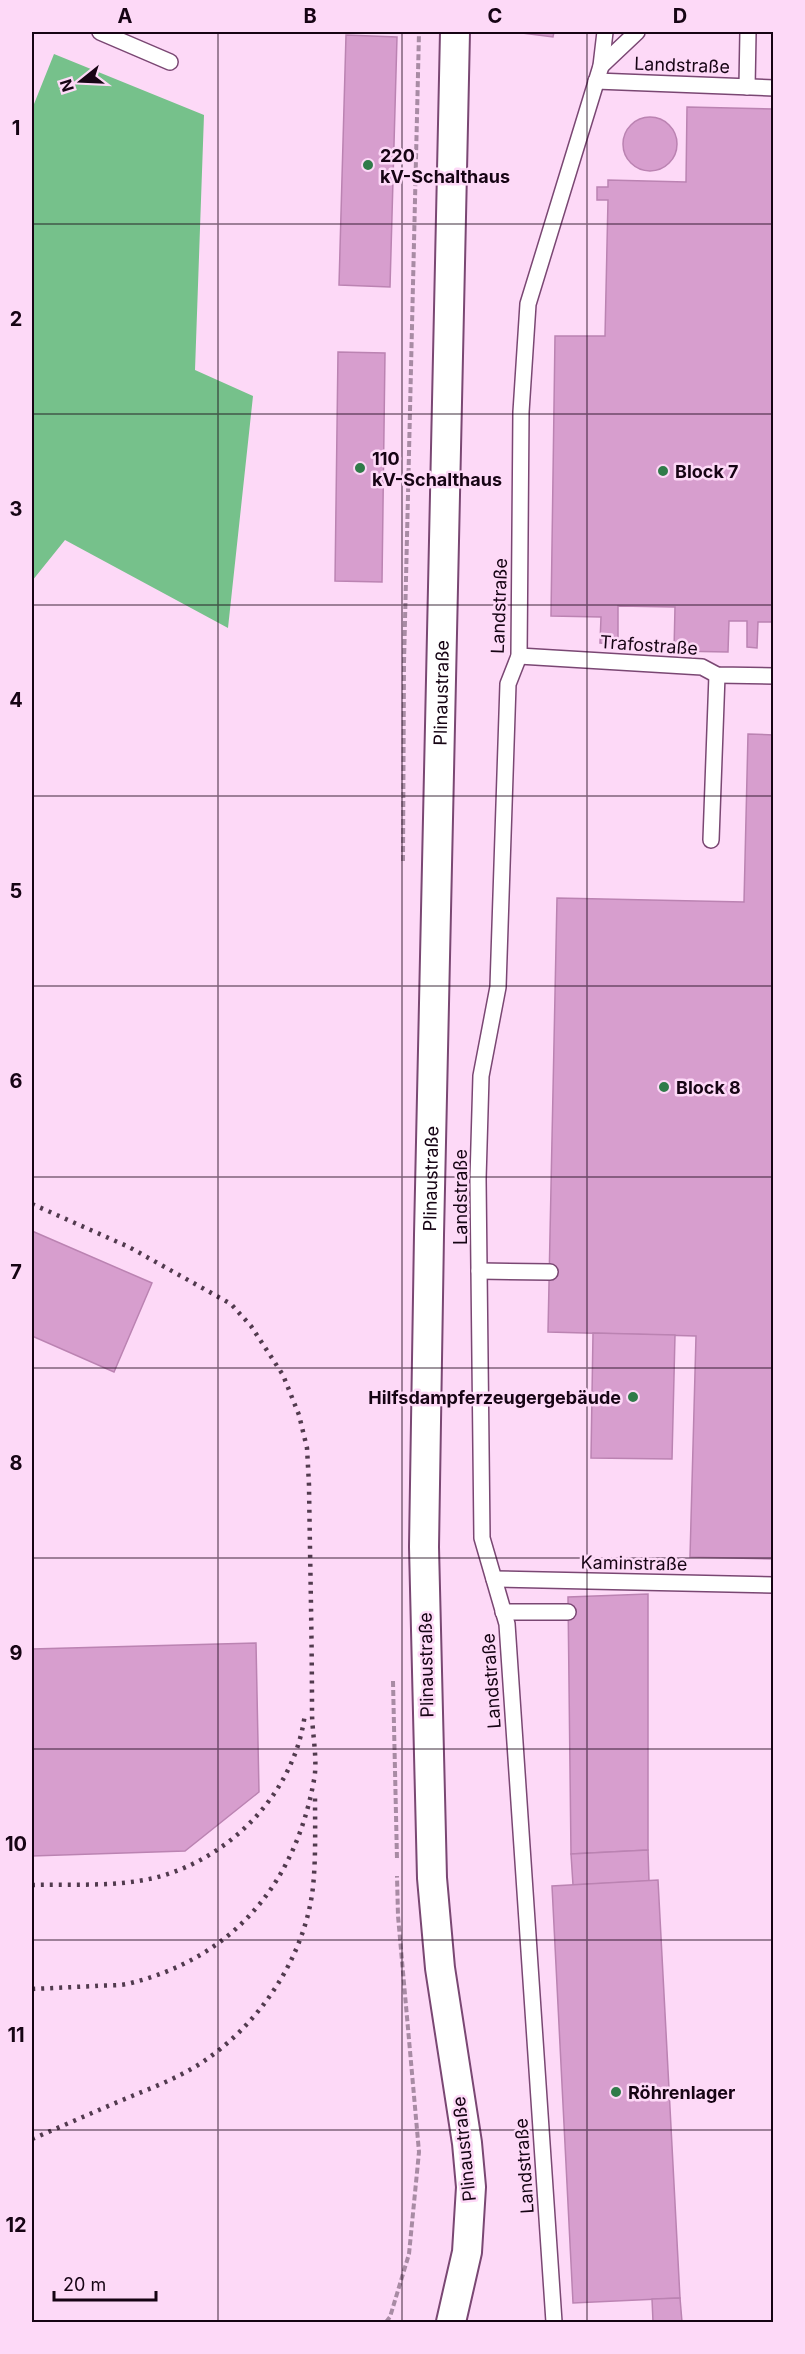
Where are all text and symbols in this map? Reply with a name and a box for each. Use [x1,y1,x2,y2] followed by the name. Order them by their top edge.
[118,4,133,28] text: A
[303,4,317,28] text: B
[488,4,502,28] text: C
[673,4,687,28] text: D
[51,51,111,111] north arrow
[634,53,730,77] street label: Landstraße
[55,77,78,95] text: N
[12,116,20,140] text: 1
[380,145,510,187] place label: 220 kV-Schalthaus
[361,158,375,172] marker: 220 kV-Schalthaus
[10,307,22,331] text: 2
[372,448,502,490] place label: 110 kV-Schalthaus
[353,461,367,475] marker: 110 kV-Schalthaus
[675,461,739,482] place label: Block 7
[656,464,670,478] marker: Block 7
[10,497,22,521] text: 3
[487,558,511,654] street label: Landstraße
[599,631,699,659] street label: Trafostraße
[429,640,452,746] street label: Plinaustraße
[9,688,23,712] text: 4
[10,879,22,903] text: 5
[10,1069,23,1093] text: 6
[676,1077,741,1098] place label: Block 8
[657,1080,671,1094] marker: Block 8
[419,1126,442,1232] street label: Plinaustraße
[450,1149,471,1245] street label: Landstraße
[10,1260,22,1284] text: 7
[368,1387,621,1408] place label: Hilfsdampferzeugergebäude
[626,1390,640,1404] marker: Hilfsdampferzeugergebäude
[9,1451,23,1475] text: 8
[580,1552,688,1574] street label: Kaminstraße
[415,1612,437,1718] street label: Plinaustraße
[477,1632,505,1730] street label: Landstraße
[10,1641,23,1665] text: 9
[5,1832,27,1856] text: 10
[7,2023,25,2047] text: 11
[628,2082,735,2103] place label: Röhrenlager
[609,2085,623,2099] marker: Röhrenlager
[448,2095,480,2203] street label: Plinaustraße
[510,2117,538,2215] street label: Landstraße
[5,2213,27,2237] text: 12
[54,2264,156,2302] scale bar
[63,2274,106,2295] text: 20 m

